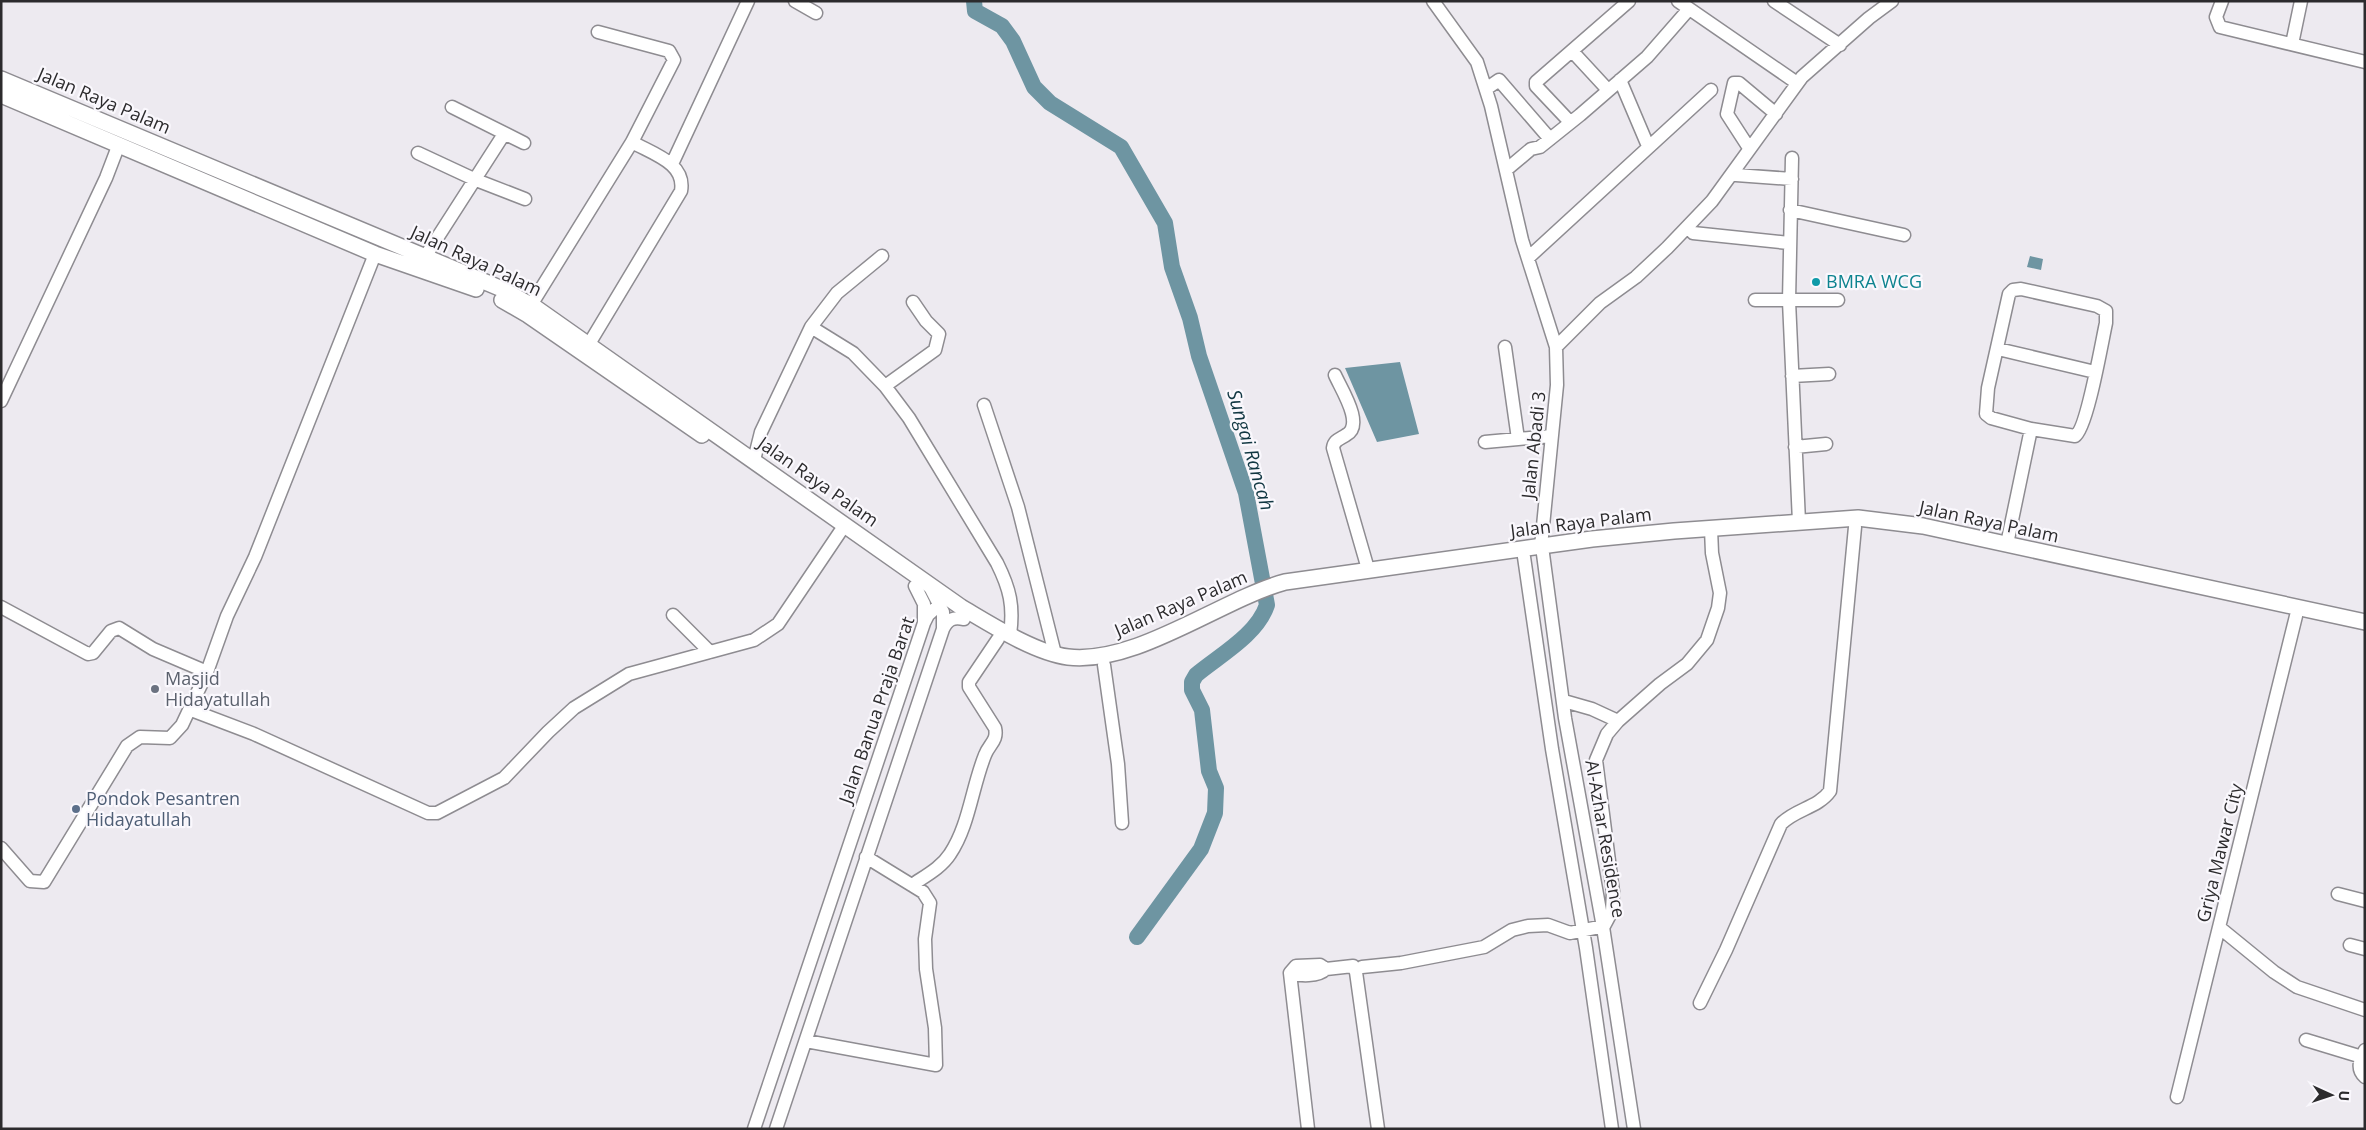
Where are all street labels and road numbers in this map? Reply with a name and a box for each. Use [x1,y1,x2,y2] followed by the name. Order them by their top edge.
[33,61,174,139] street label: Jalan Raya Palam
[405,218,546,301] street label: Jalan Raya Palam
[1515,390,1551,502] street label: Jalan Abadi 3
[752,429,884,532] street label: Jalan Raya Palam
[1915,494,2061,548] street label: Jalan Raya Palam
[1507,501,1653,543] street label: Jalan Raya Palam
[1109,564,1251,643] street label: Jalan Raya Palam
[832,613,919,808] street label: Jalan Banua Praja Barat
[1580,758,1632,920] street label: Al-Azhar Residence
[2190,780,2248,925] street label: Griya Mawar City

